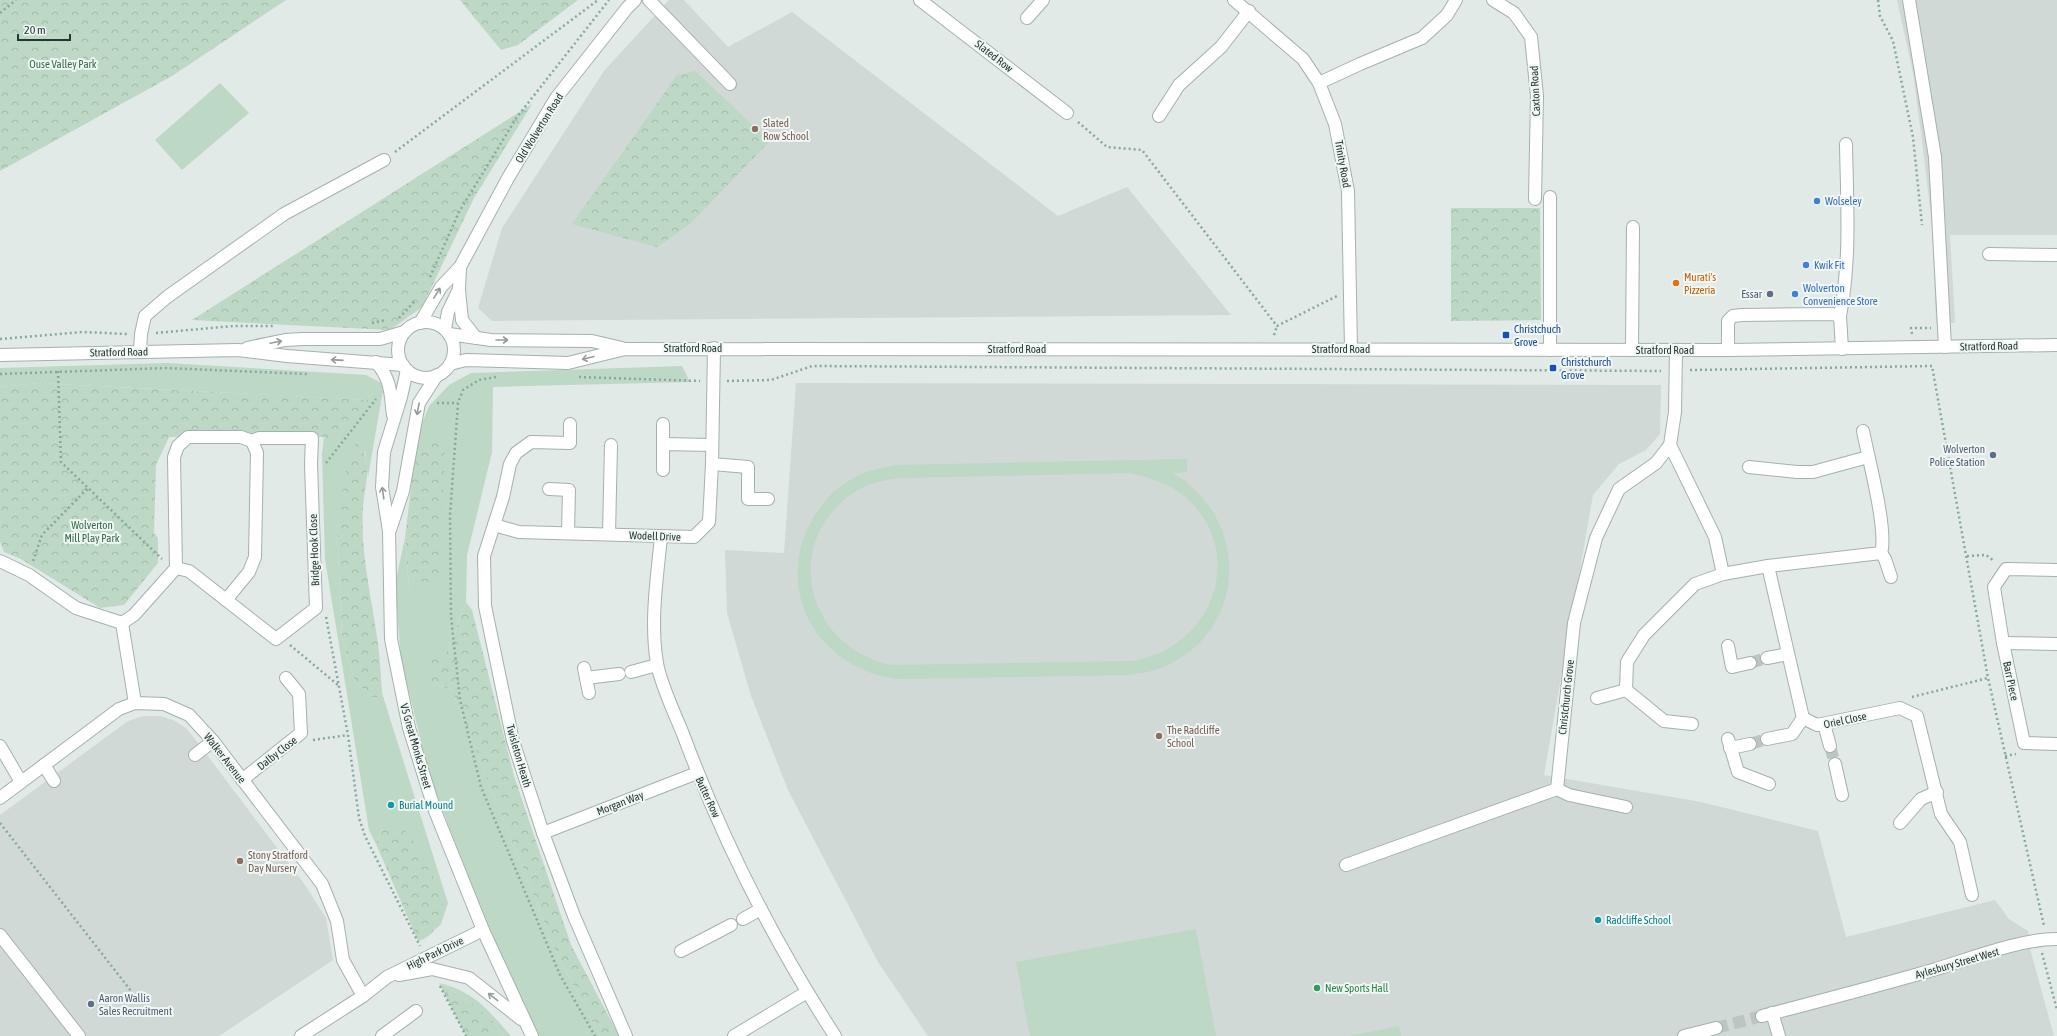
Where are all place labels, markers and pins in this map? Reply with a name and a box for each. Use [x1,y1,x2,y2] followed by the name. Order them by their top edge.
[763,117,809,142] place label: Slated Row School
[750,124,760,134] marker: Slated Row School
[1825,195,1862,207] place label: Wolseley
[1812,196,1822,206] marker: Wolseley
[1814,259,1845,271] place label: Kwik Fit
[1801,260,1811,270] marker: Kwik Fit
[1684,271,1716,296] place label: Murati's Pizzeria
[1671,278,1681,288] marker: Murati's Pizzeria
[1803,282,1878,307] place label: Wolverton Convenience Store
[1741,288,1763,300] place label: Essar
[1765,289,1775,299] marker: Essar
[1790,289,1800,299] marker: Wolverton Convenience Store
[1514,323,1561,348] place label: Christchuch Grove
[1501,330,1511,340] marker: Christchuch Grove
[1561,356,1611,381] place label: Christchurch Grove
[1548,363,1558,373] marker: Christchurch Grove
[1929,443,1985,468] place label: Wolverton Police Station
[1988,450,1998,460] marker: Wolverton Police Station
[1167,724,1220,749] place label: The Radcliffe School
[1154,731,1164,741] marker: The Radcliffe School
[399,799,453,811] place label: Burial Mound
[386,800,396,810] marker: Burial Mound
[248,849,308,874] place label: Stony Stratford Day Nursery
[235,856,245,866] marker: Stony Stratford Day Nursery
[1606,914,1671,926] place label: Radcliffe School
[1593,915,1603,925] marker: Radcliffe School
[1325,982,1389,994] place label: New Sports Hall
[1312,983,1322,993] marker: New Sports Hall
[99,992,172,1017] place label: Aaron Wallis Sales Recruitment
[86,999,96,1009] marker: Aaron Wallis Sales Recruitment

